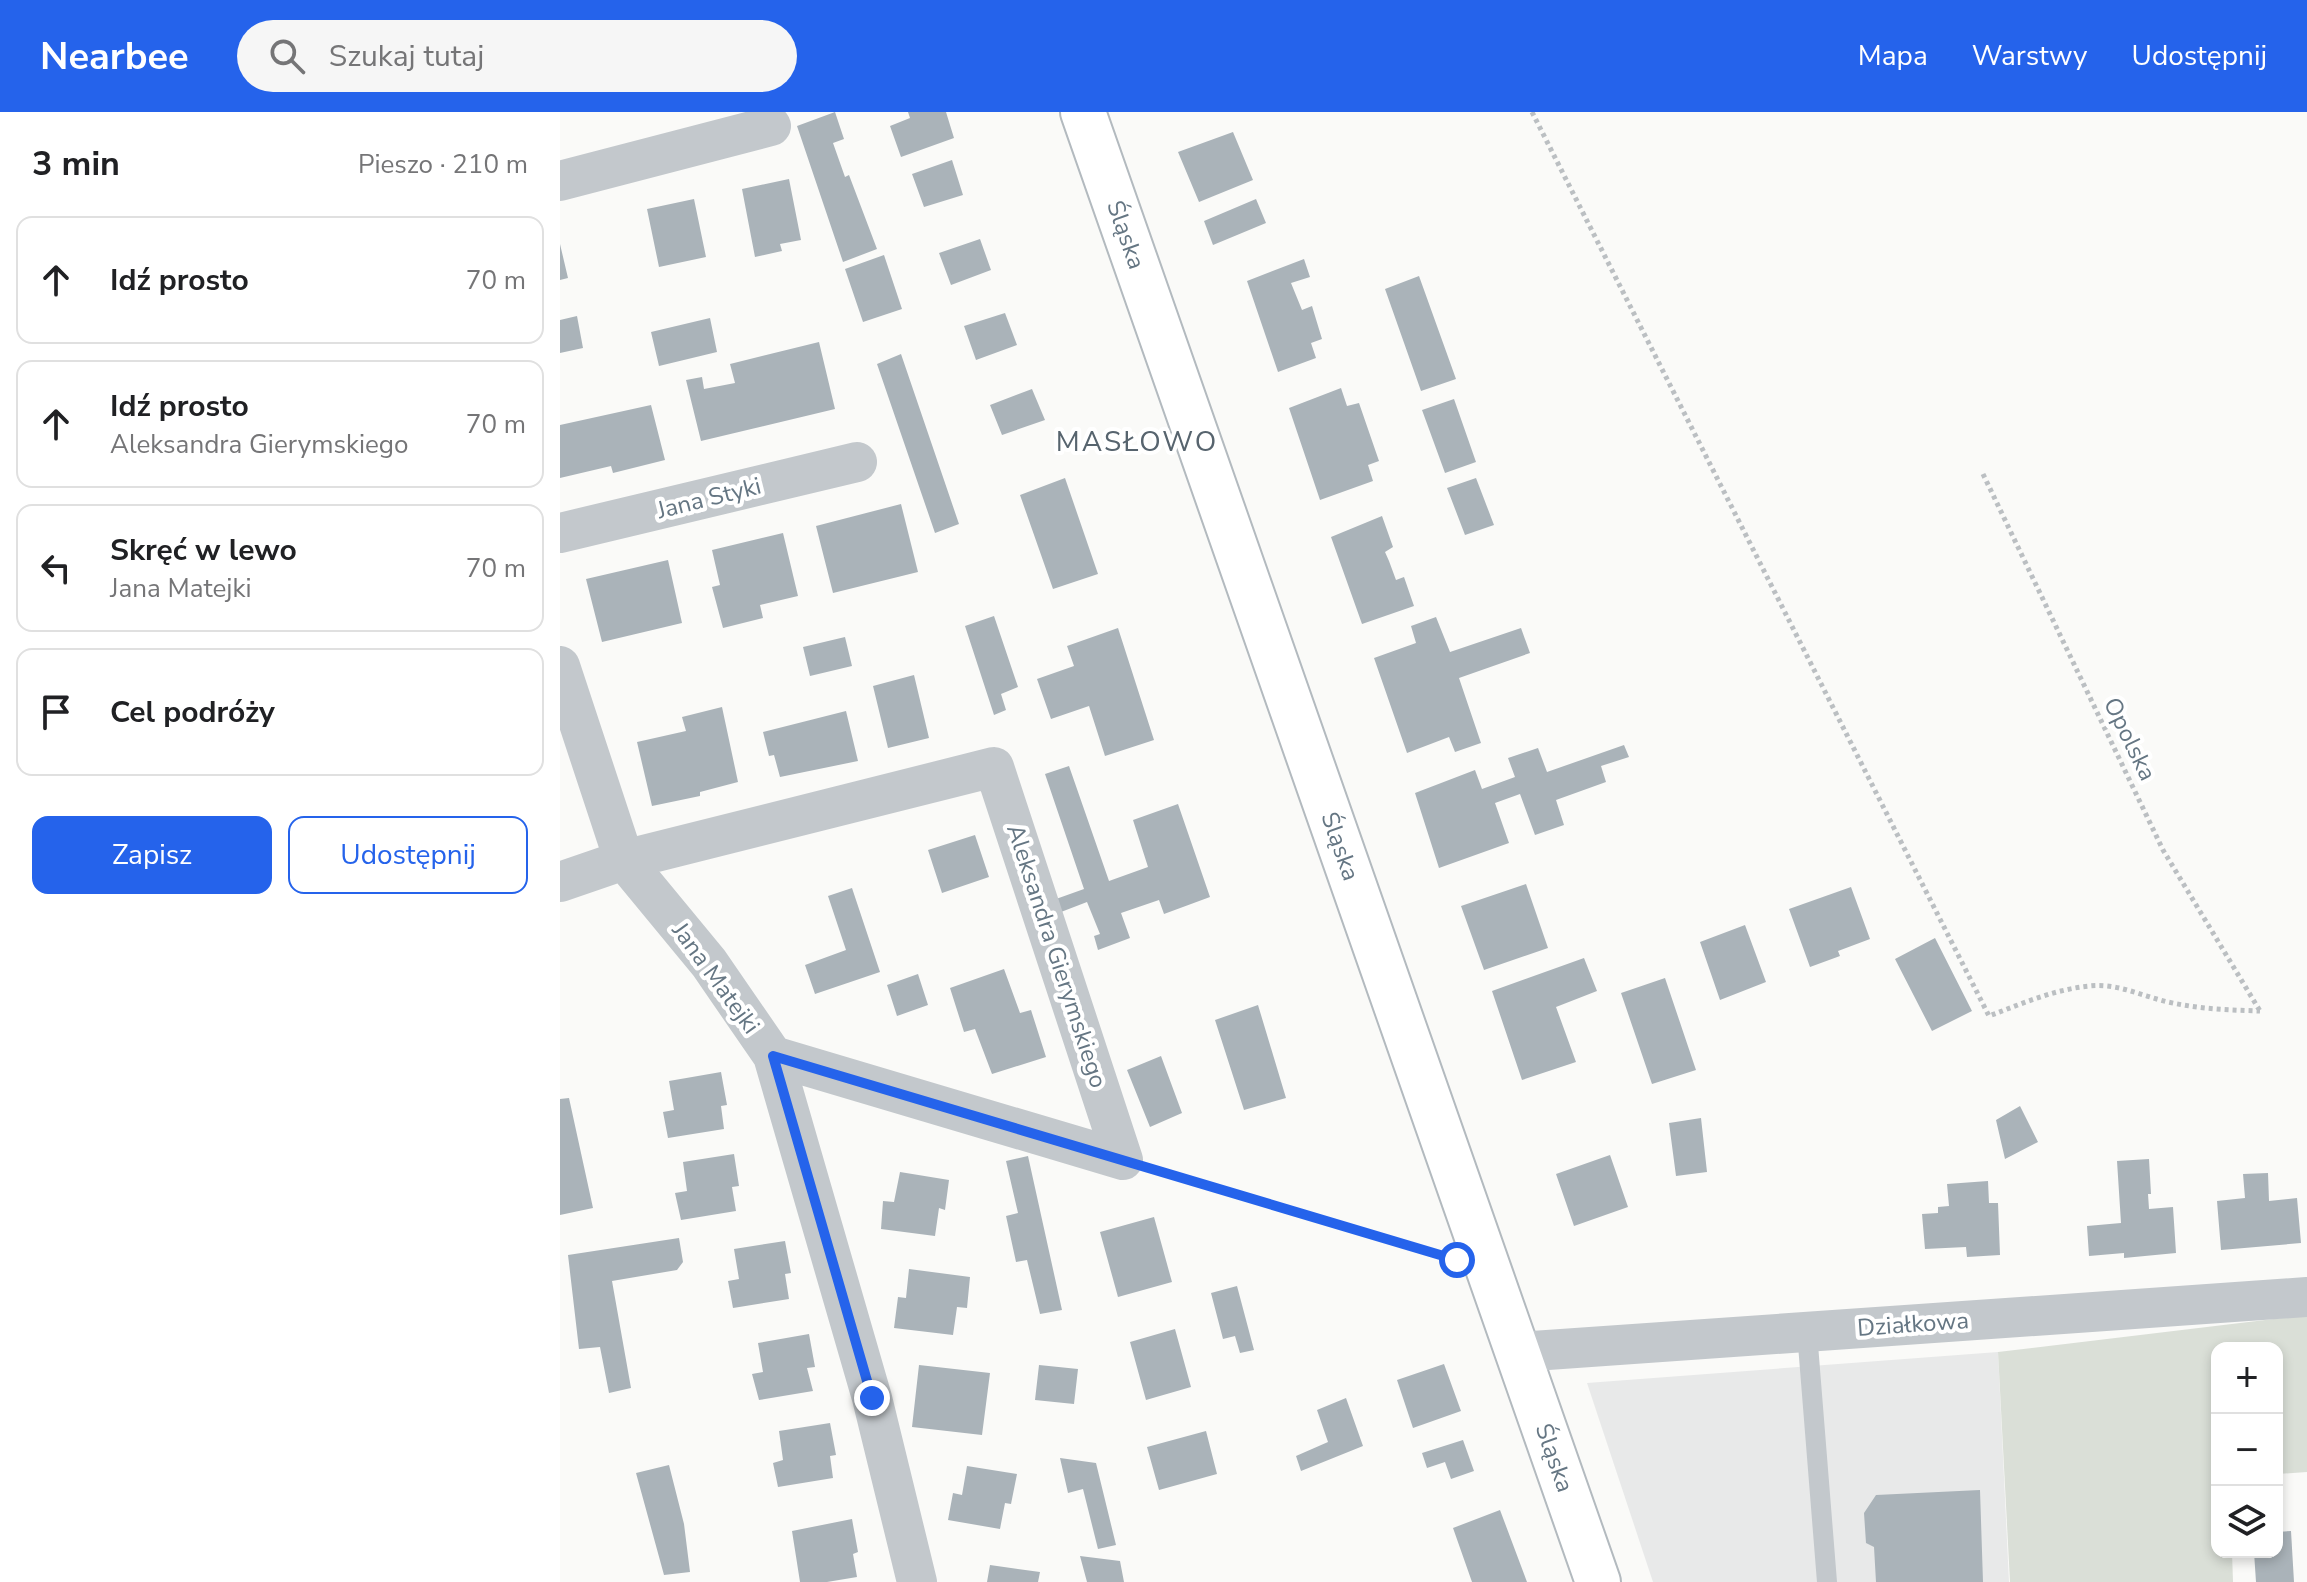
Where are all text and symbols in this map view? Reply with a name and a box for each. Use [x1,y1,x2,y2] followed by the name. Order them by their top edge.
[237,20,797,92] search box
[40,31,189,82] text: Nearbee
[265,34,309,78] icon: search
[329,36,484,77] text: Szukaj tutaj
[1858,37,1928,75] text: Mapa
[1972,37,2088,75] text: Warstwy
[2132,37,2267,75] text: Udostępnij
[32,141,120,187] text: 3 min
[358,147,528,182] text: Pieszo · 210 m
[1099,196,1153,273] street label: Śląska
[34,258,78,302] icon: ahead
[110,260,249,301] text: Idź prosto
[466,263,526,298] text: 70 m
[110,386,249,427] text: Idź prosto
[34,402,78,446] icon: ahead
[466,407,526,442] text: 70 m
[1056,423,1218,461] district label: MASŁOWO
[110,427,408,462] text: Aleksandra Gierymskiego
[653,470,764,527] street label: Jana Styki
[110,530,297,571] text: Skręć w lewo
[34,546,78,590] icon: left
[466,551,526,586] text: 70 m
[110,571,251,606] text: Jana Matejki
[34,690,78,734] icon: arrive
[110,692,275,733] text: Cel podróży
[2096,692,2164,786] street label: Opolska
[1313,808,1367,885] street label: Śląska
[32,816,272,894] button: Zapisz
[288,816,528,894] button: Udostępnij
[999,820,1115,1092] street label: Aleksandra Gierymskiego
[664,915,767,1040] street label: Jana Matejki
[1439,1242,1475,1278] route start
[1856,1304,1970,1344] street label: Działkowa
[2211,1342,2283,1558] map controls
[2211,1342,2283,1414] button: +
[854,1380,890,1416] route end
[2211,1414,2283,1486] button: −
[1528,1419,1581,1496] street label: Śląska
[2211,1486,2283,1558] button: layers

